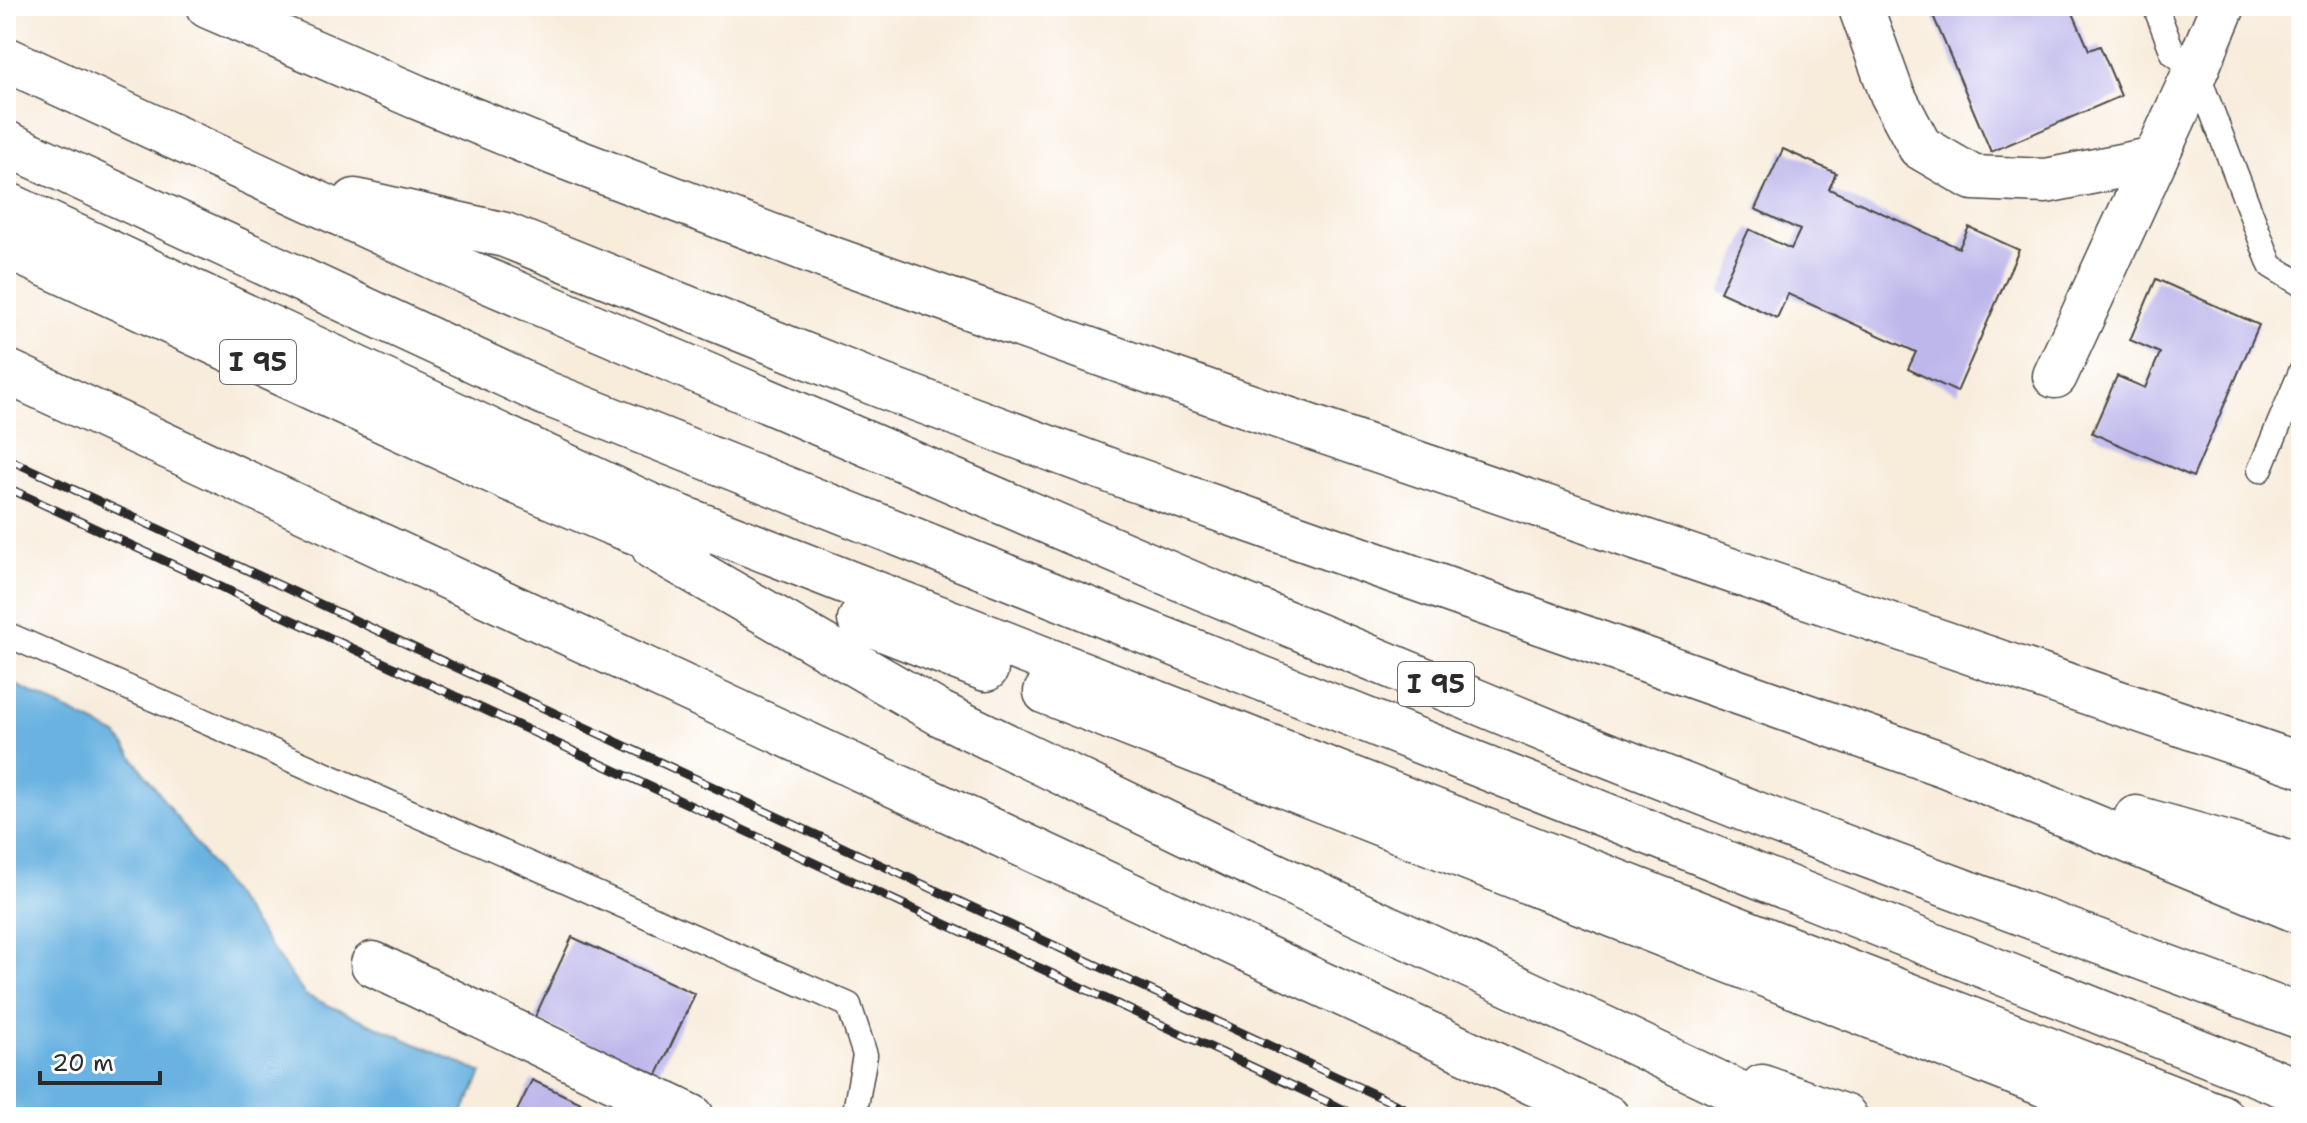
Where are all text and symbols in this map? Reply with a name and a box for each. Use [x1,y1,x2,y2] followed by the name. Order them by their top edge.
[220,340,296,384] road number: I 95
[1398,662,1474,706] road number: I 95
[40,1035,160,1085] scale bar
[52,1047,114,1079] text: 20 m

